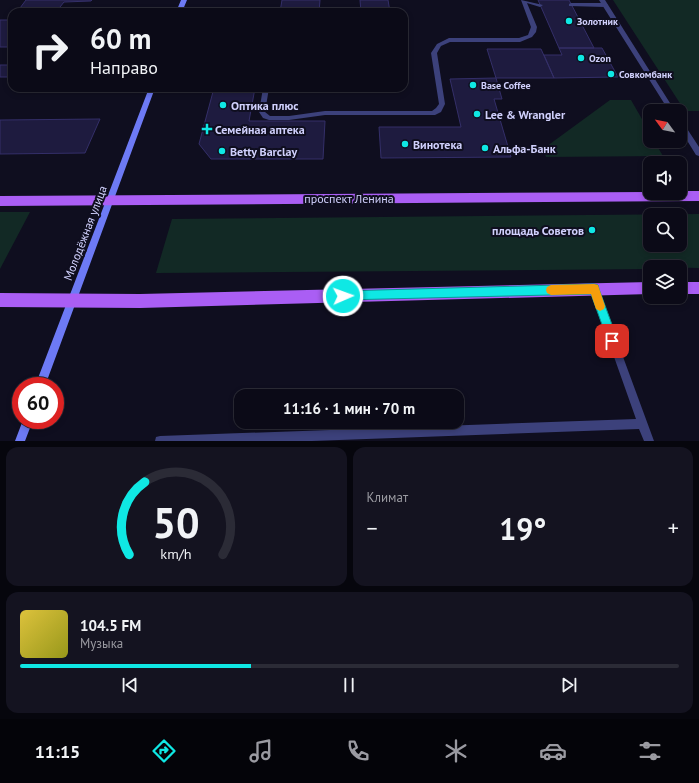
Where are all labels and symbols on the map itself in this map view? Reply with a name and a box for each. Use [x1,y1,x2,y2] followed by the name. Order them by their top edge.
[577,15,618,28] place label: Золотник
[564,16,574,26] marker: Золотник
[589,52,611,65] place label: Ozon
[576,53,586,63] marker: Ozon
[619,68,672,81] place label: Совкомбанк
[606,69,616,79] marker: Совкомбанк
[481,79,531,92] place label: Base Coffee
[468,80,478,90] marker: Base Coffee
[231,98,298,113] place label: Оптика плюс
[218,100,228,110] marker: Оптика плюс
[643,104,687,148] north arrow
[485,107,566,122] place label: Lee & Wrangler
[472,109,482,119] marker: Lee & Wrangler
[215,122,305,137] place label: Семейная аптека
[202,124,212,134] marker: Семейная аптека
[413,137,462,152] place label: Винотека
[400,139,410,149] marker: Винотека
[493,141,556,156] place label: Альфа-Банк
[480,143,490,153] marker: Альфа-Банк
[230,144,297,159] place label: Betty Barclay
[217,146,227,156] marker: Betty Barclay
[60,183,110,283] street label: Молодёжная улица
[304,191,394,206] street label: проспект Ленина
[492,223,584,238] place label: площадь Советов
[587,225,597,235] marker: площадь Советов
[322,275,364,317] position arrow
[595,324,629,358] pin
[12,377,64,429] speed limit sign: 60

